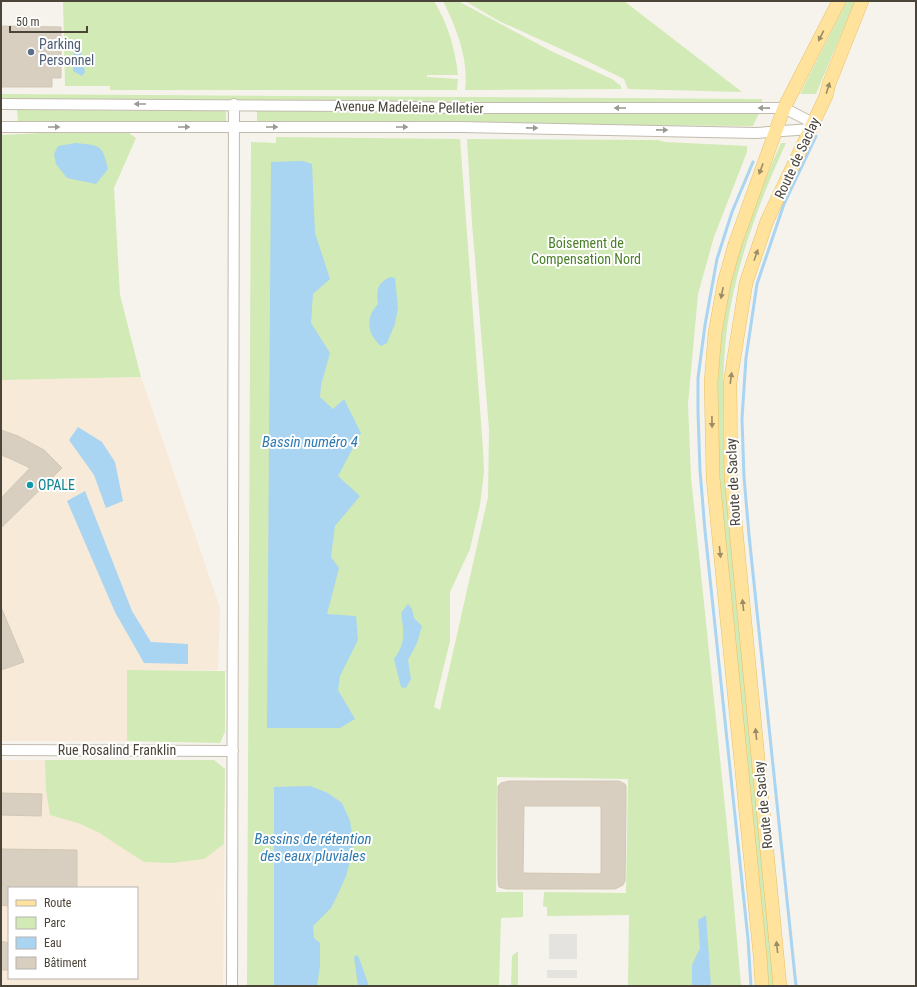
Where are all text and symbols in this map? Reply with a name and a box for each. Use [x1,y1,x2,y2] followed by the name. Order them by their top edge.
[10,8,87,34] scale bar
[16,15,40,29] text: 50 m
[818,30,824,42] one-way arrow
[39,36,94,68] place label: Parking Personnel
[26,47,36,57] marker: Parking Personnel
[825,81,831,93] one-way arrow
[334,98,484,116] street label: Avenue Madeleine Pelletier
[133,101,146,107] one-way arrow
[613,105,626,111] one-way arrow
[757,105,770,111] one-way arrow
[771,115,823,201] street label: Route de Saclay
[48,124,61,130] one-way arrow
[178,124,191,130] one-way arrow
[266,124,279,130] one-way arrow
[396,124,409,130] one-way arrow
[526,125,539,131] one-way arrow
[656,127,669,133] one-way arrow
[758,163,764,175] one-way arrow
[531,235,641,267] park label: Boisement de Compensation Nord
[753,248,759,260] one-way arrow
[719,287,725,299] one-way arrow
[728,371,734,384] one-way arrow
[709,416,715,429] one-way arrow
[262,433,358,451] water label: Bassin numéro 4
[723,438,743,526] street label: Route de Saclay
[38,477,75,493] place label: OPALE
[25,480,35,490] marker: OPALE
[717,545,723,558] one-way arrow
[740,599,747,611] one-way arrow
[753,728,759,740] one-way arrow
[58,742,176,758] street label: Rue Rosalind Franklin
[750,760,776,850] street label: Route de Saclay
[254,830,372,865] water label: Bassins de rétention des eaux pluviales
[8,887,138,979] legend
[44,896,72,910] text: Route
[44,916,66,930] text: Parc
[44,936,62,950] text: Eau
[774,941,781,953] one-way arrow
[44,956,87,970] text: Bâtiment

